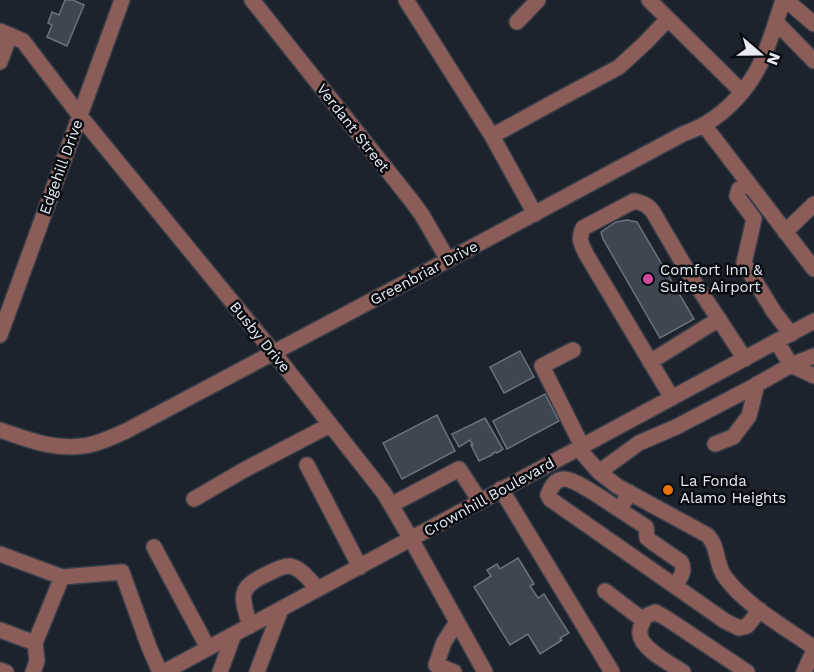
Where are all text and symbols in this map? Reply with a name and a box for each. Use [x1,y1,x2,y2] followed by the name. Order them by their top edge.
[730,24,790,84] north arrow
[763,50,785,68] text: N
[313,80,394,176] street label: Verdant Street
[35,117,87,217] street label: Edgehill Drive
[367,237,481,309] street label: Greenbriar Drive
[660,261,763,296] place label: Comfort Inn & Suites Airport
[641,272,655,286] marker: Comfort Inn & Suites Airport
[226,298,294,376] street label: Busby Drive
[421,454,557,540] street label: Crownhill Boulevard
[680,472,786,507] place label: La Fonda Alamo Heights
[661,483,675,497] marker: La Fonda Alamo Heights

